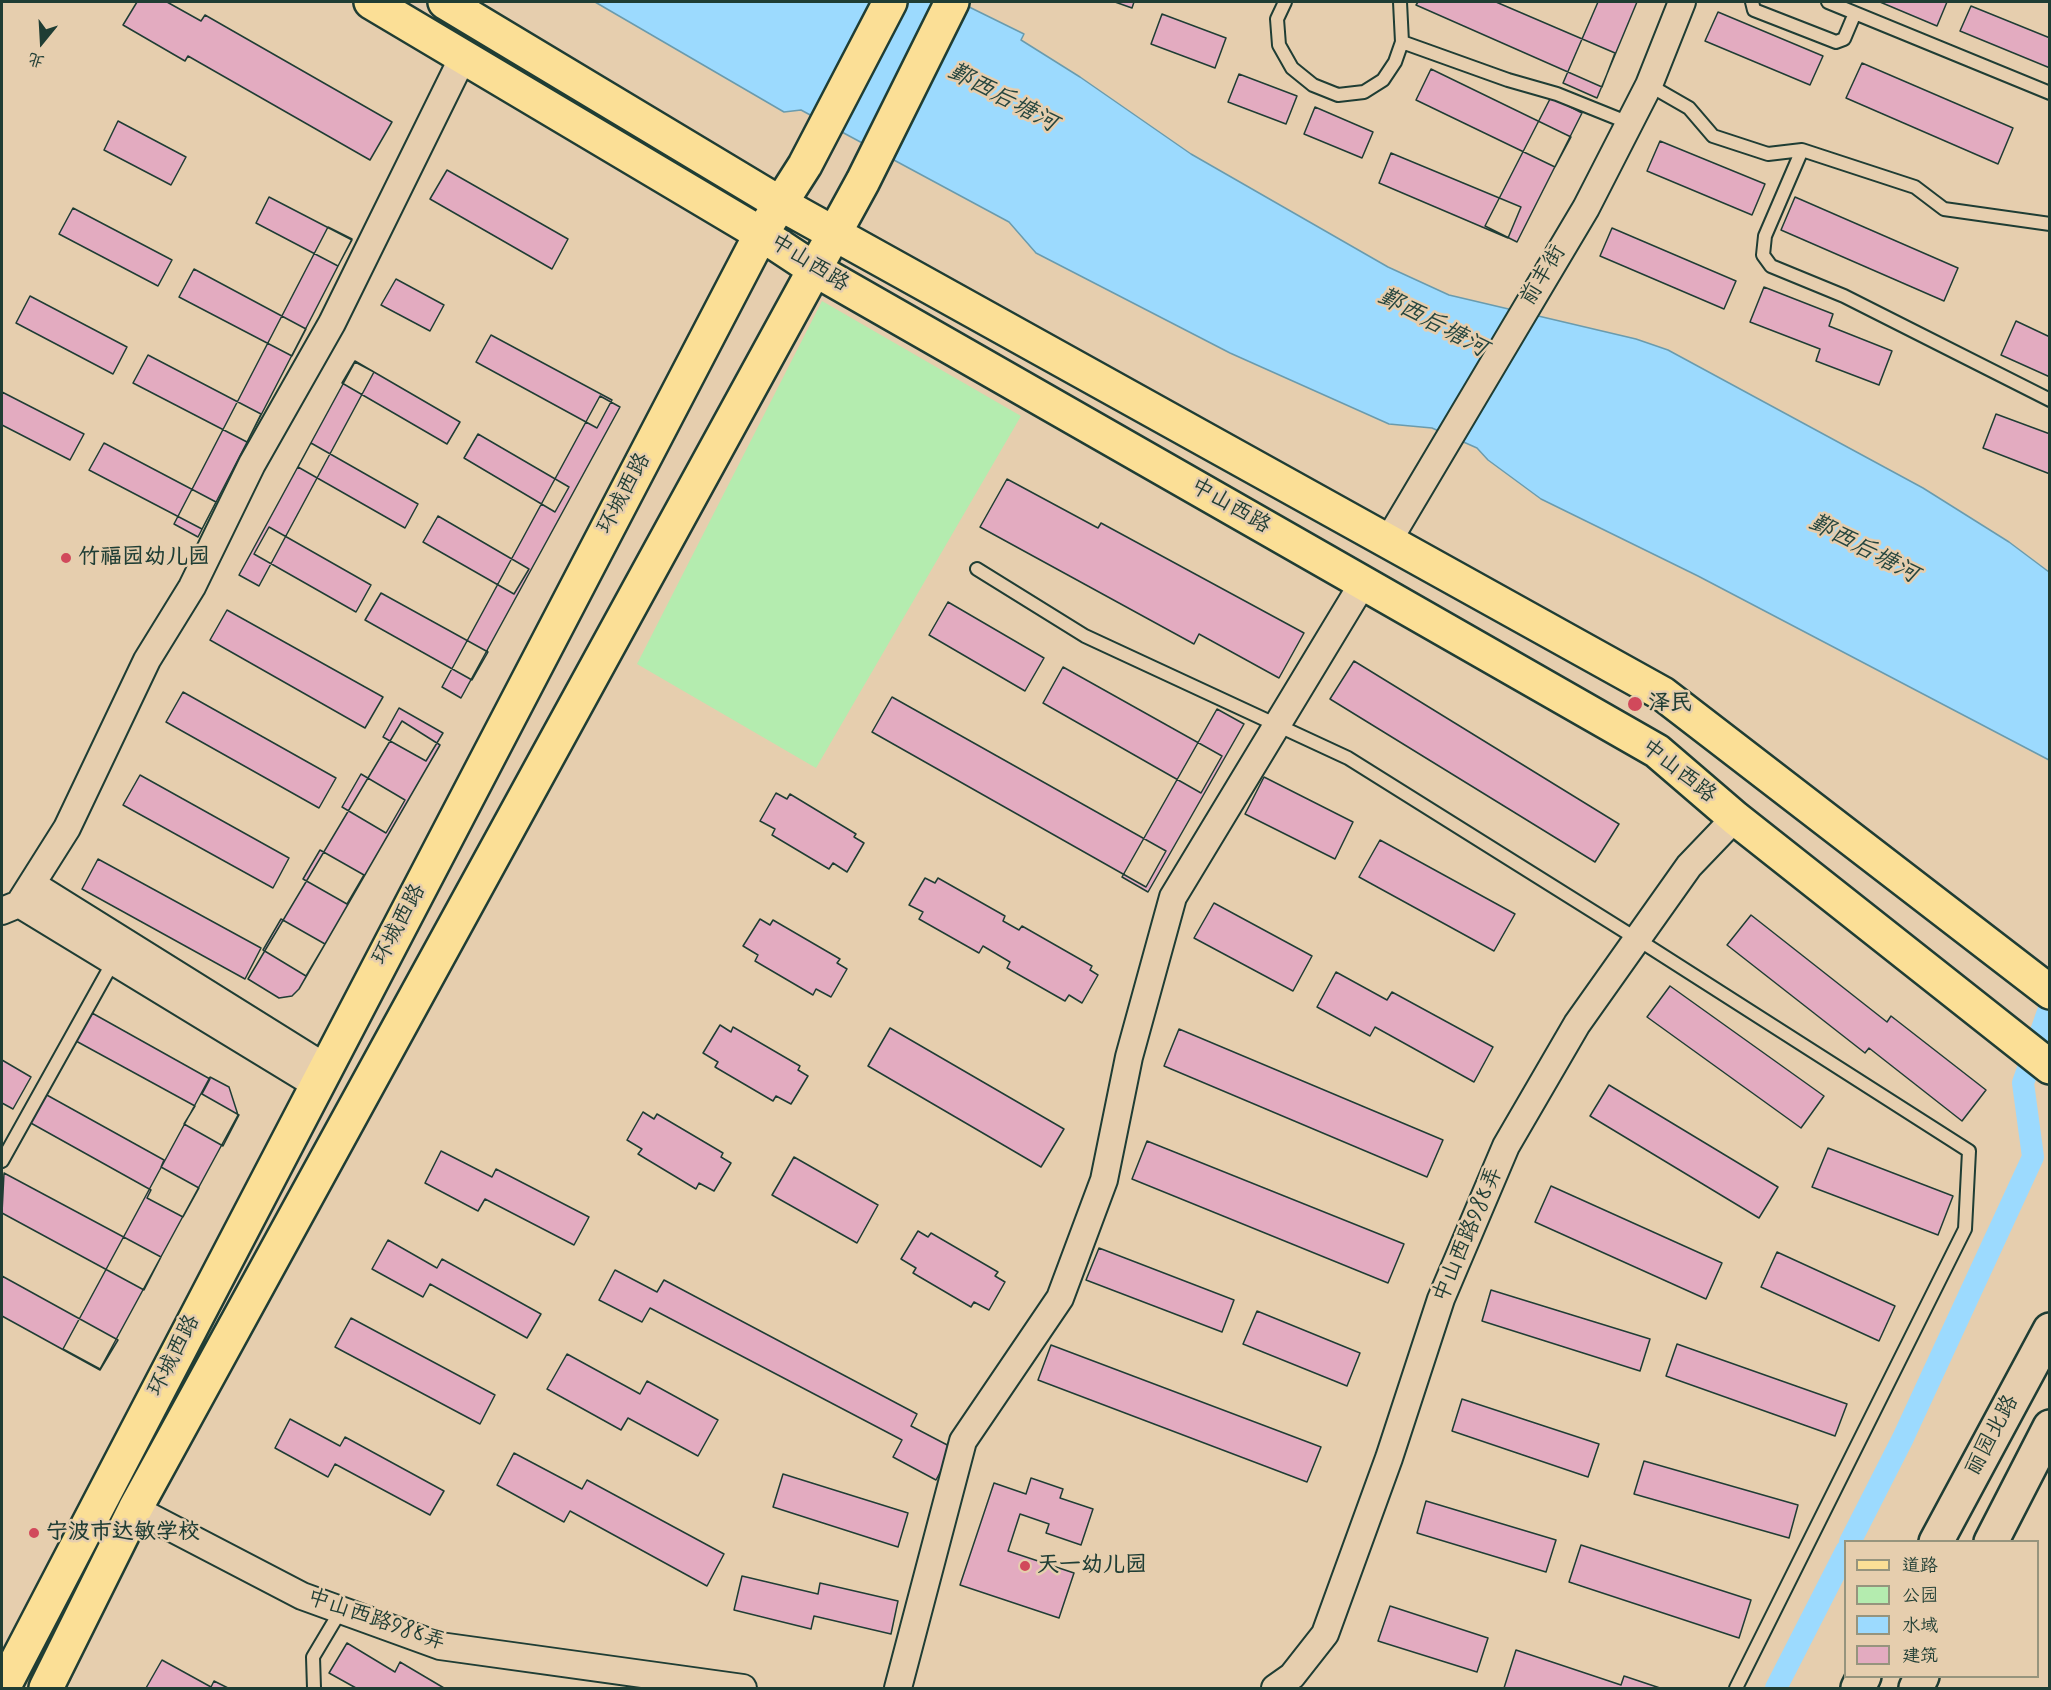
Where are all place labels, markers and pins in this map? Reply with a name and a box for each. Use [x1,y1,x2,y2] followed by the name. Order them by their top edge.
[78,545,210,571] place label: 竹福园幼儿园
[59,551,73,565] marker: 竹福园幼儿园
[1648,691,1692,717] place label: 泽民
[1626,695,1644,713] marker: 泽民
[46,1520,200,1546] place label: 宁波市达敏学校
[27,1526,41,1540] marker: 宁波市达敏学校
[1037,1553,1147,1579] place label: 天一幼儿园
[1018,1559,1032,1573] marker: 天一幼儿园

